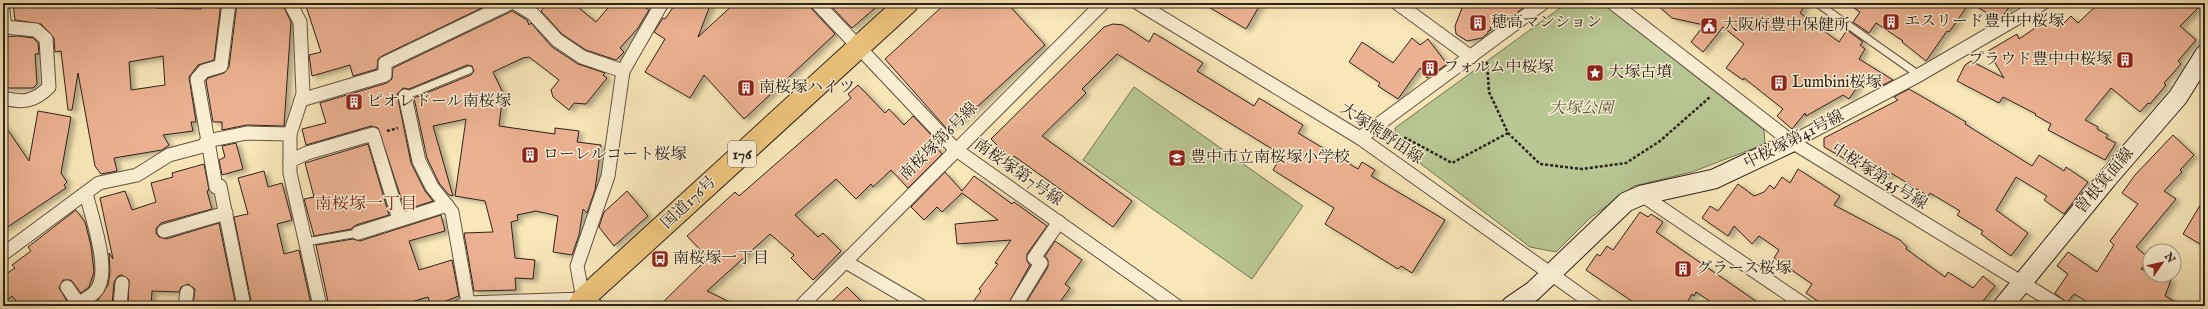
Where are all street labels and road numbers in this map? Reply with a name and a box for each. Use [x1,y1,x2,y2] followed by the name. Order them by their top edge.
[896,99,982,185] street label: 南桜塚第6号線
[1336,99,1426,169] street label: 大塚熊野田線
[1741,106,1847,174] street label: 中桜塚第41号線
[970,135,1066,211] street label: 南桜塚第7号線
[1827,139,1931,215] street label: 中桜塚第45号線
[728,141,756,167] road number: 176
[2072,144,2138,218] street label: 曽根箕面線
[657,172,721,234] street label: 国道176号

